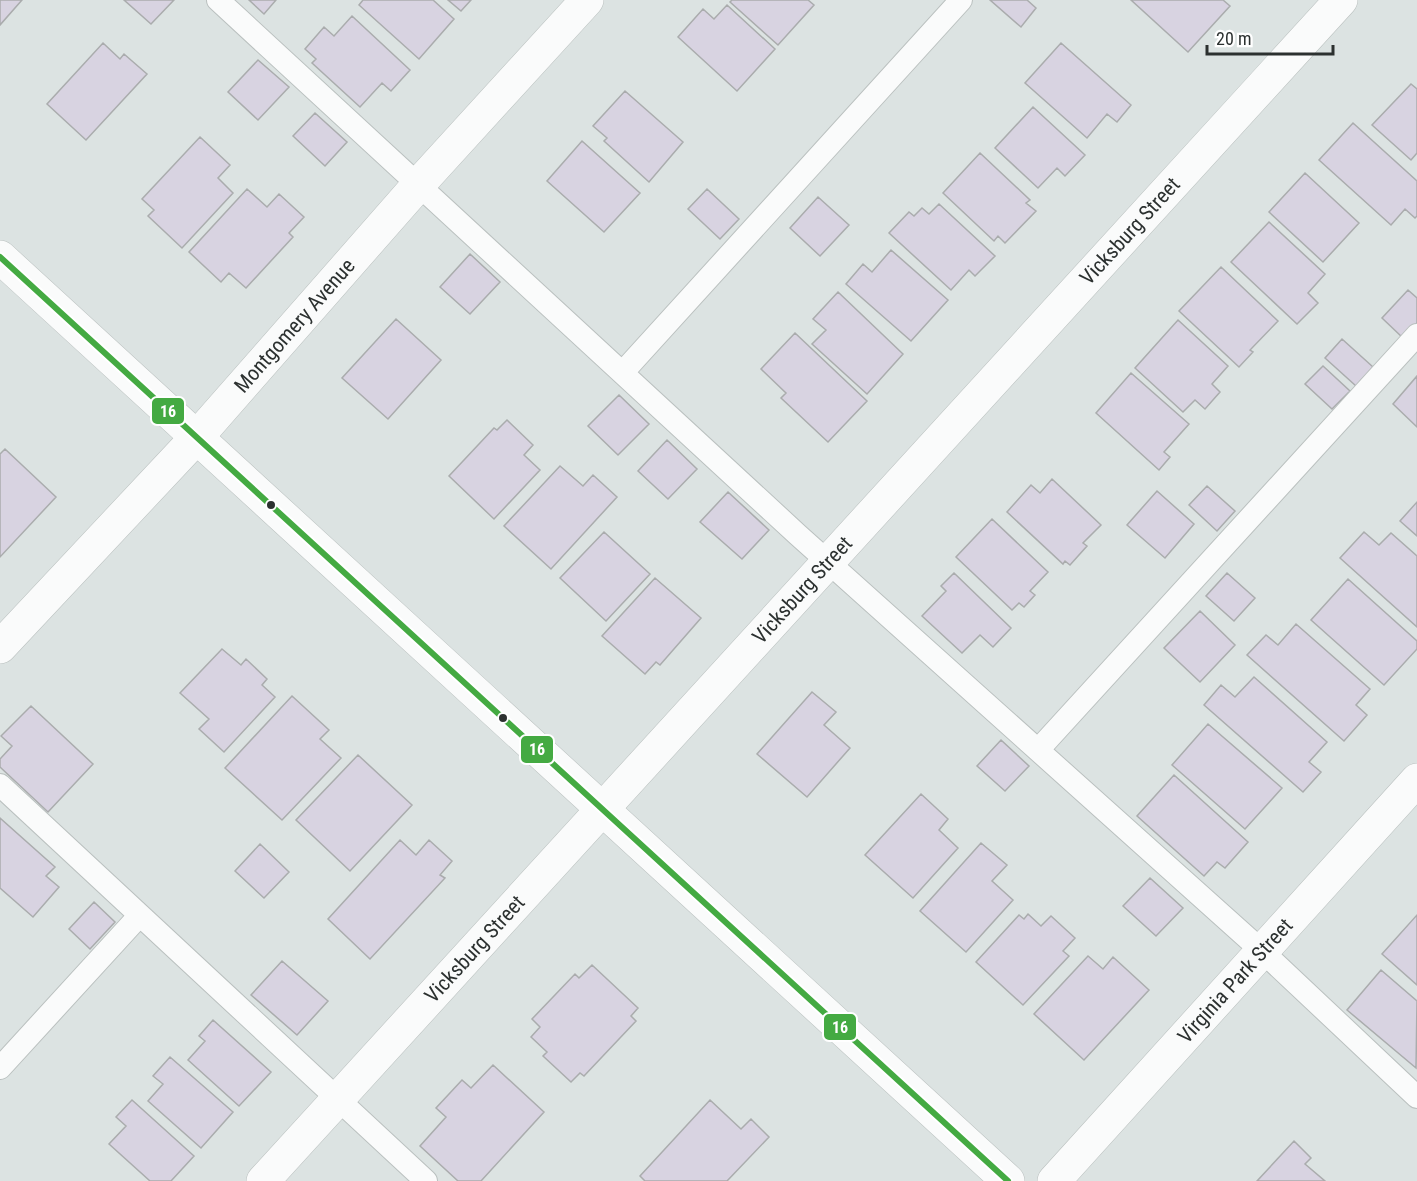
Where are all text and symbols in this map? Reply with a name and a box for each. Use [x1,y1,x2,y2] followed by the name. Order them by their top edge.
[1207,18,1333,56] scale bar
[1216,28,1251,49] text: 20 m
[1075,173,1185,290] street label: Vicksburg Street
[230,254,360,398] street label: Montgomery Avenue
[151,397,185,425] line badge: 16
[160,402,176,421] text: 16
[265,499,277,511] unlabelled marker
[747,532,857,649] street label: Vicksburg Street
[497,712,509,724] unlabelled marker
[520,735,554,764] line badge: 16
[529,740,545,759] text: 16
[420,891,530,1008] street label: Vicksburg Street
[1173,914,1298,1048] street label: Virginia Park Street
[823,1013,857,1041] line badge: 16
[832,1018,848,1037] text: 16

